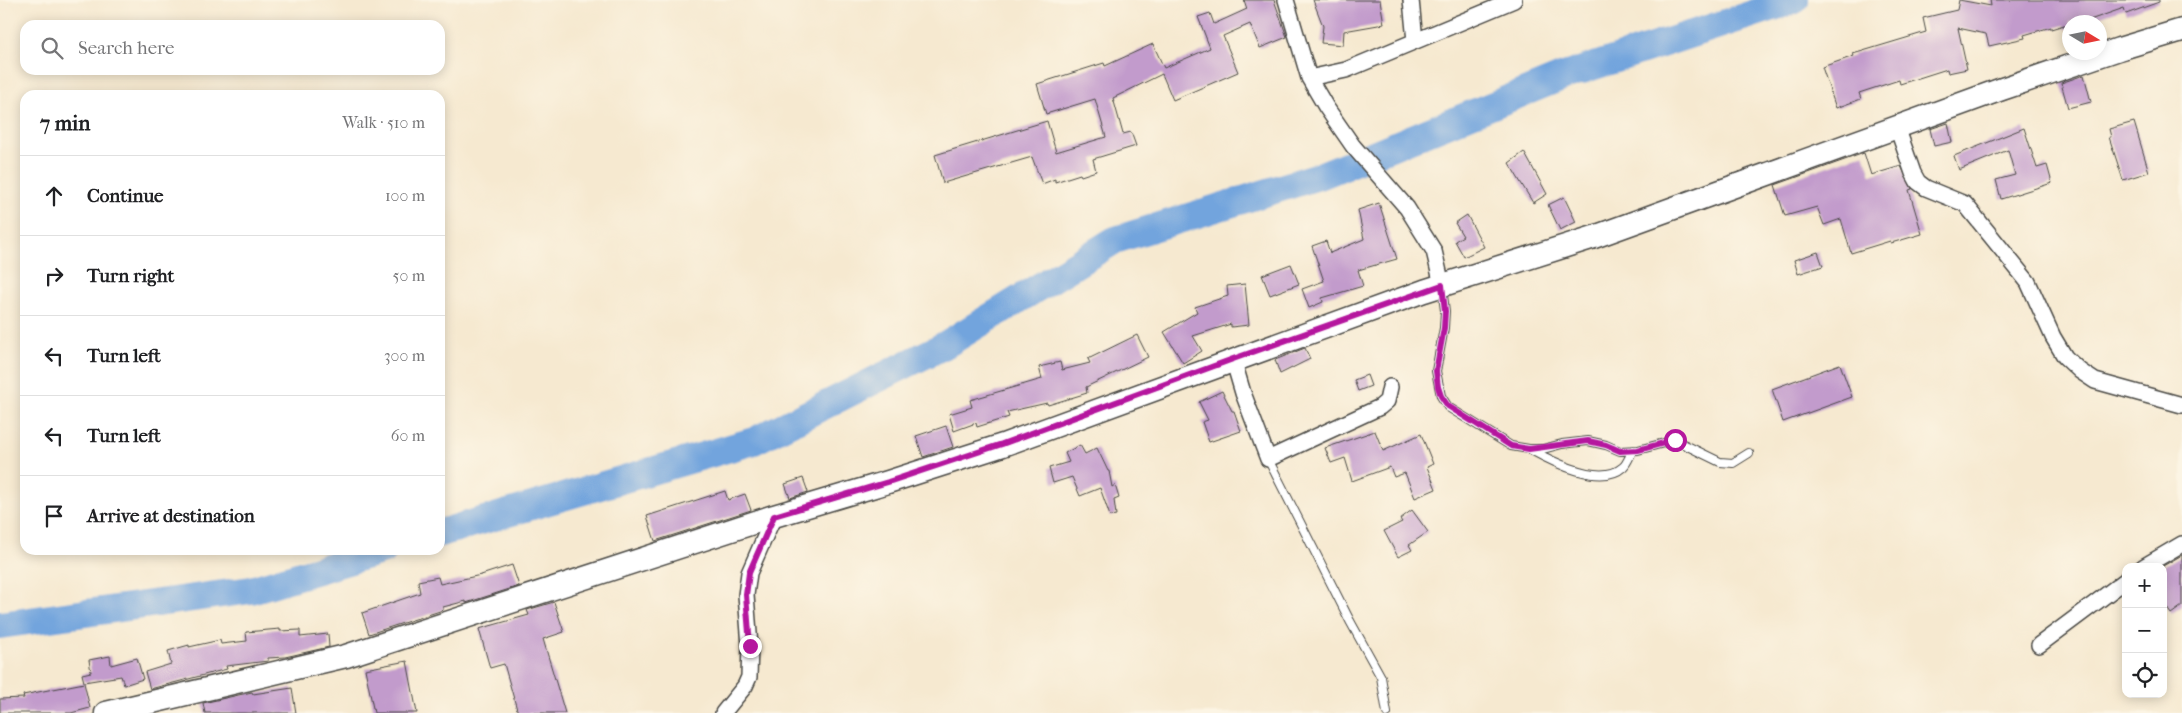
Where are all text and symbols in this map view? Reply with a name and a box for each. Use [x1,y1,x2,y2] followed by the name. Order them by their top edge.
[2062,15,2107,60] north arrow
[20,20,445,75] search box
[38,34,66,62] icon: search
[78,37,174,59] text: Search here
[40,111,91,135] text: 7 min
[342,113,425,132] text: Walk · 510 m
[40,182,68,210] icon: ahead
[87,185,163,207] text: Continue
[385,186,425,205] text: 100 m
[40,262,68,290] icon: right
[87,265,174,287] text: Turn right
[393,266,425,285] text: 50 m
[40,342,68,370] icon: left
[87,345,161,367] text: Turn left
[384,346,425,365] text: 300 m
[40,422,68,450] icon: left
[87,425,161,447] text: Turn left
[391,426,425,445] text: 60 m
[1664,429,1687,452] route start
[40,502,68,530] icon: arrive
[87,505,255,527] text: Arrive at destination
[2122,563,2167,698] map controls
[2122,563,2167,608] button: +
[2122,608,2167,653] button: −
[739,635,762,658] route end
[2122,653,2167,698] button: locate

